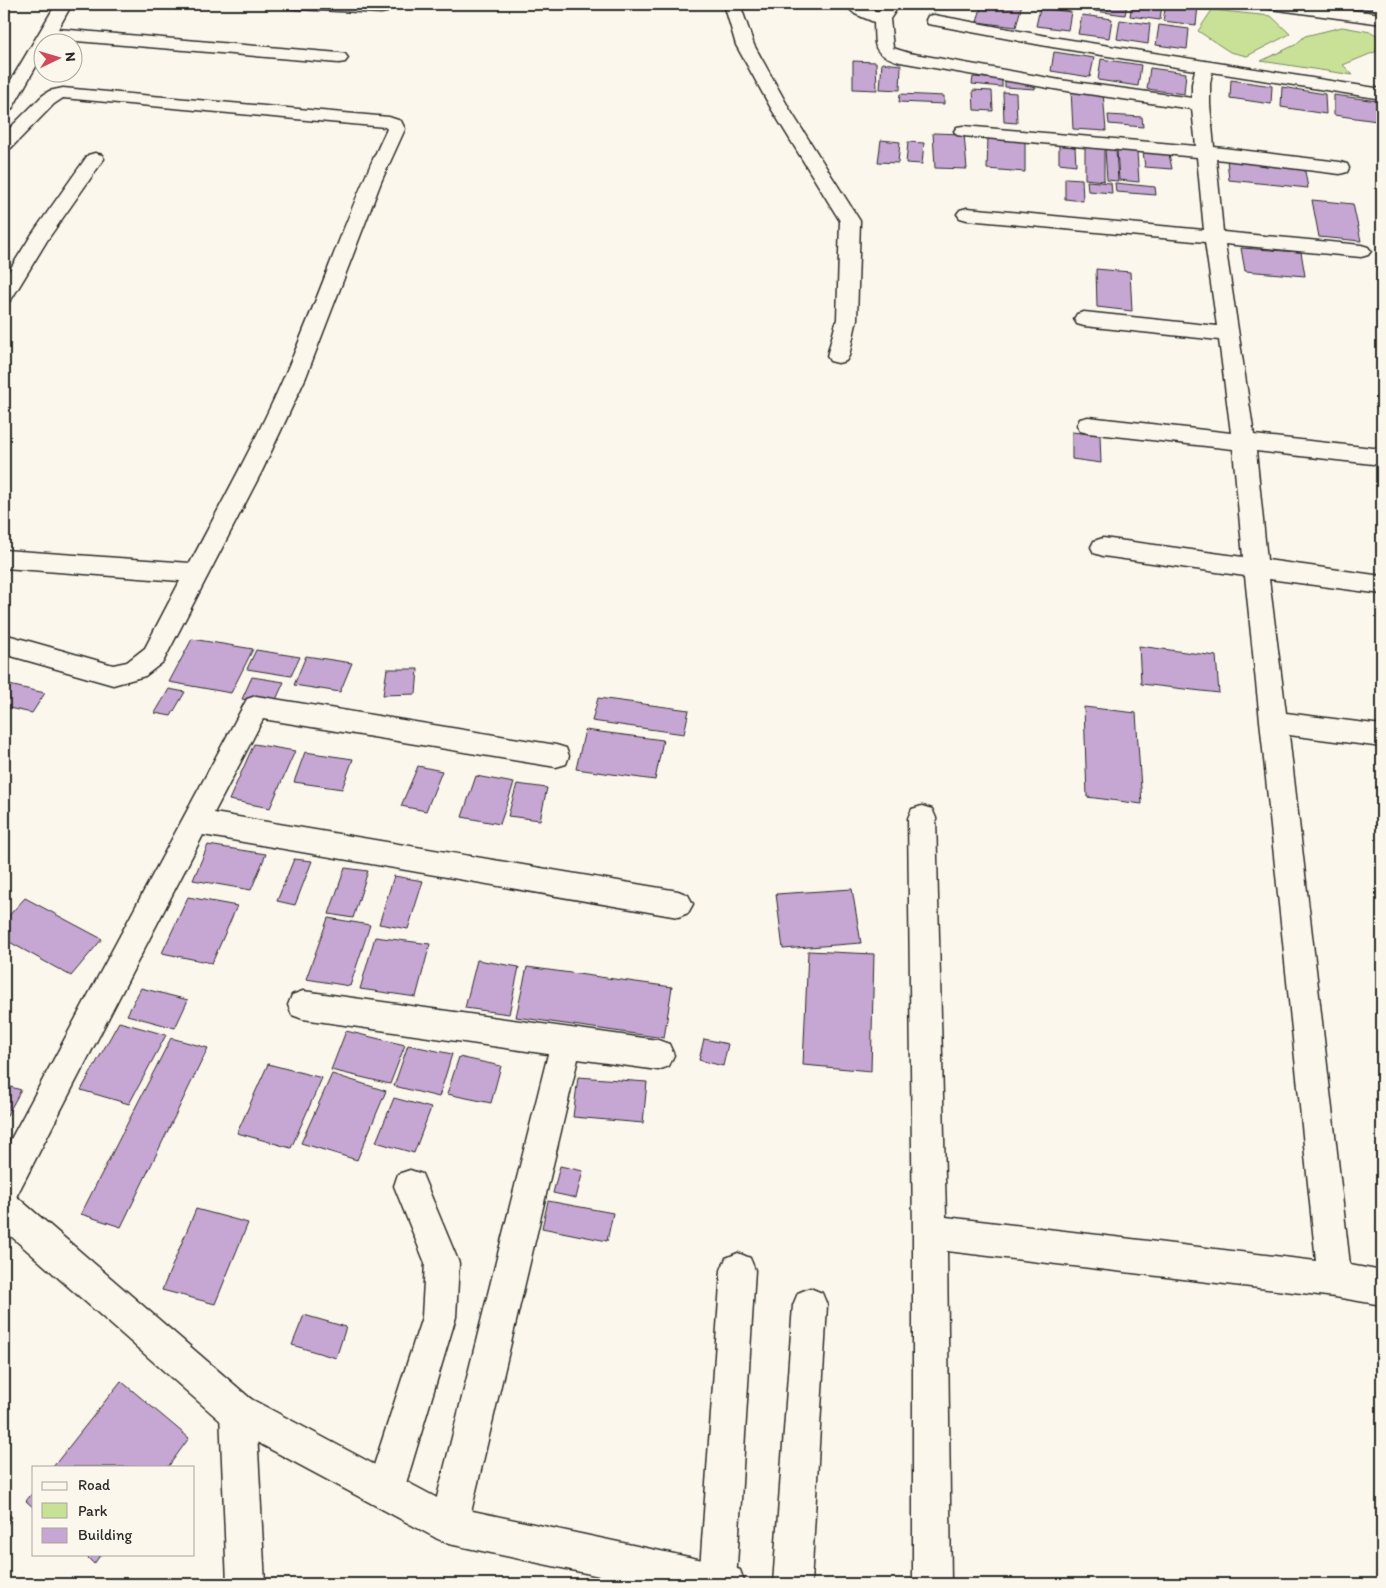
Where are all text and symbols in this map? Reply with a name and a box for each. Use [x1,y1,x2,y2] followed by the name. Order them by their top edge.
[32,32,82,82] north arrow
[62,51,79,62] text: N
[32,1466,195,1556] legend
[78,1476,111,1494] text: Road
[78,1502,108,1520] text: Park
[78,1526,132,1544] text: Building

